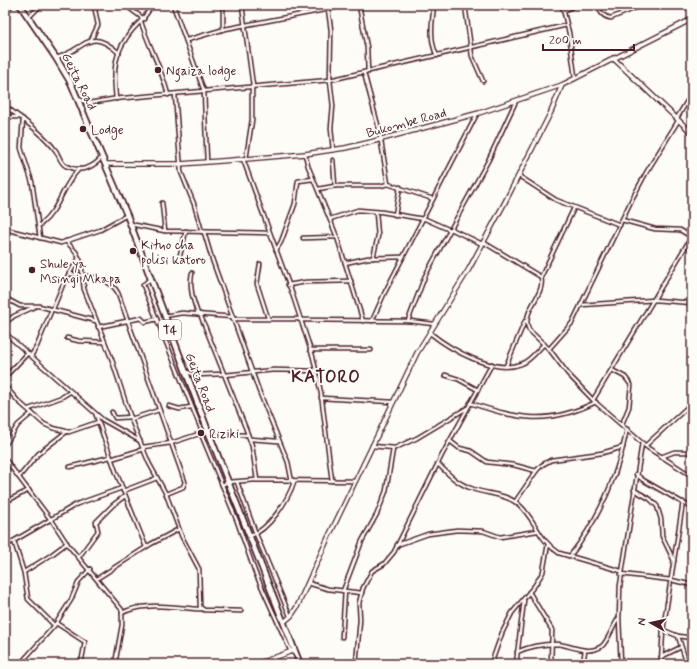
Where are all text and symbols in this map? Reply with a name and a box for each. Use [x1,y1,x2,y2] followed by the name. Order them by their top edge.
[543,26,634,52] scale bar
[549,33,582,49] text: 200 m
[57,50,100,113] street label: Geita Road
[166,63,236,82] place label: Ngaiza lodge
[153,65,163,75] marker: Ngaiza lodge
[364,105,448,142] street label: Bukombe Road
[91,122,124,140] place label: Lodge
[78,124,88,134] marker: Lodge
[141,237,206,269] place label: Kituo cha polisi katoro
[128,246,138,256] marker: Kituo cha polisi katoro
[40,256,121,288] place label: Shule ya Msingi Mkapa
[27,265,37,275] marker: Shule ya Msingi Mkapa
[159,320,181,340] road number: T4
[180,350,219,415] street label: Geita Road
[291,366,361,388] district label: KATORO
[209,426,239,443] place label: Riziki
[196,428,206,438] marker: Riziki
[631,603,671,643] north arrow
[635,617,650,626] text: N

